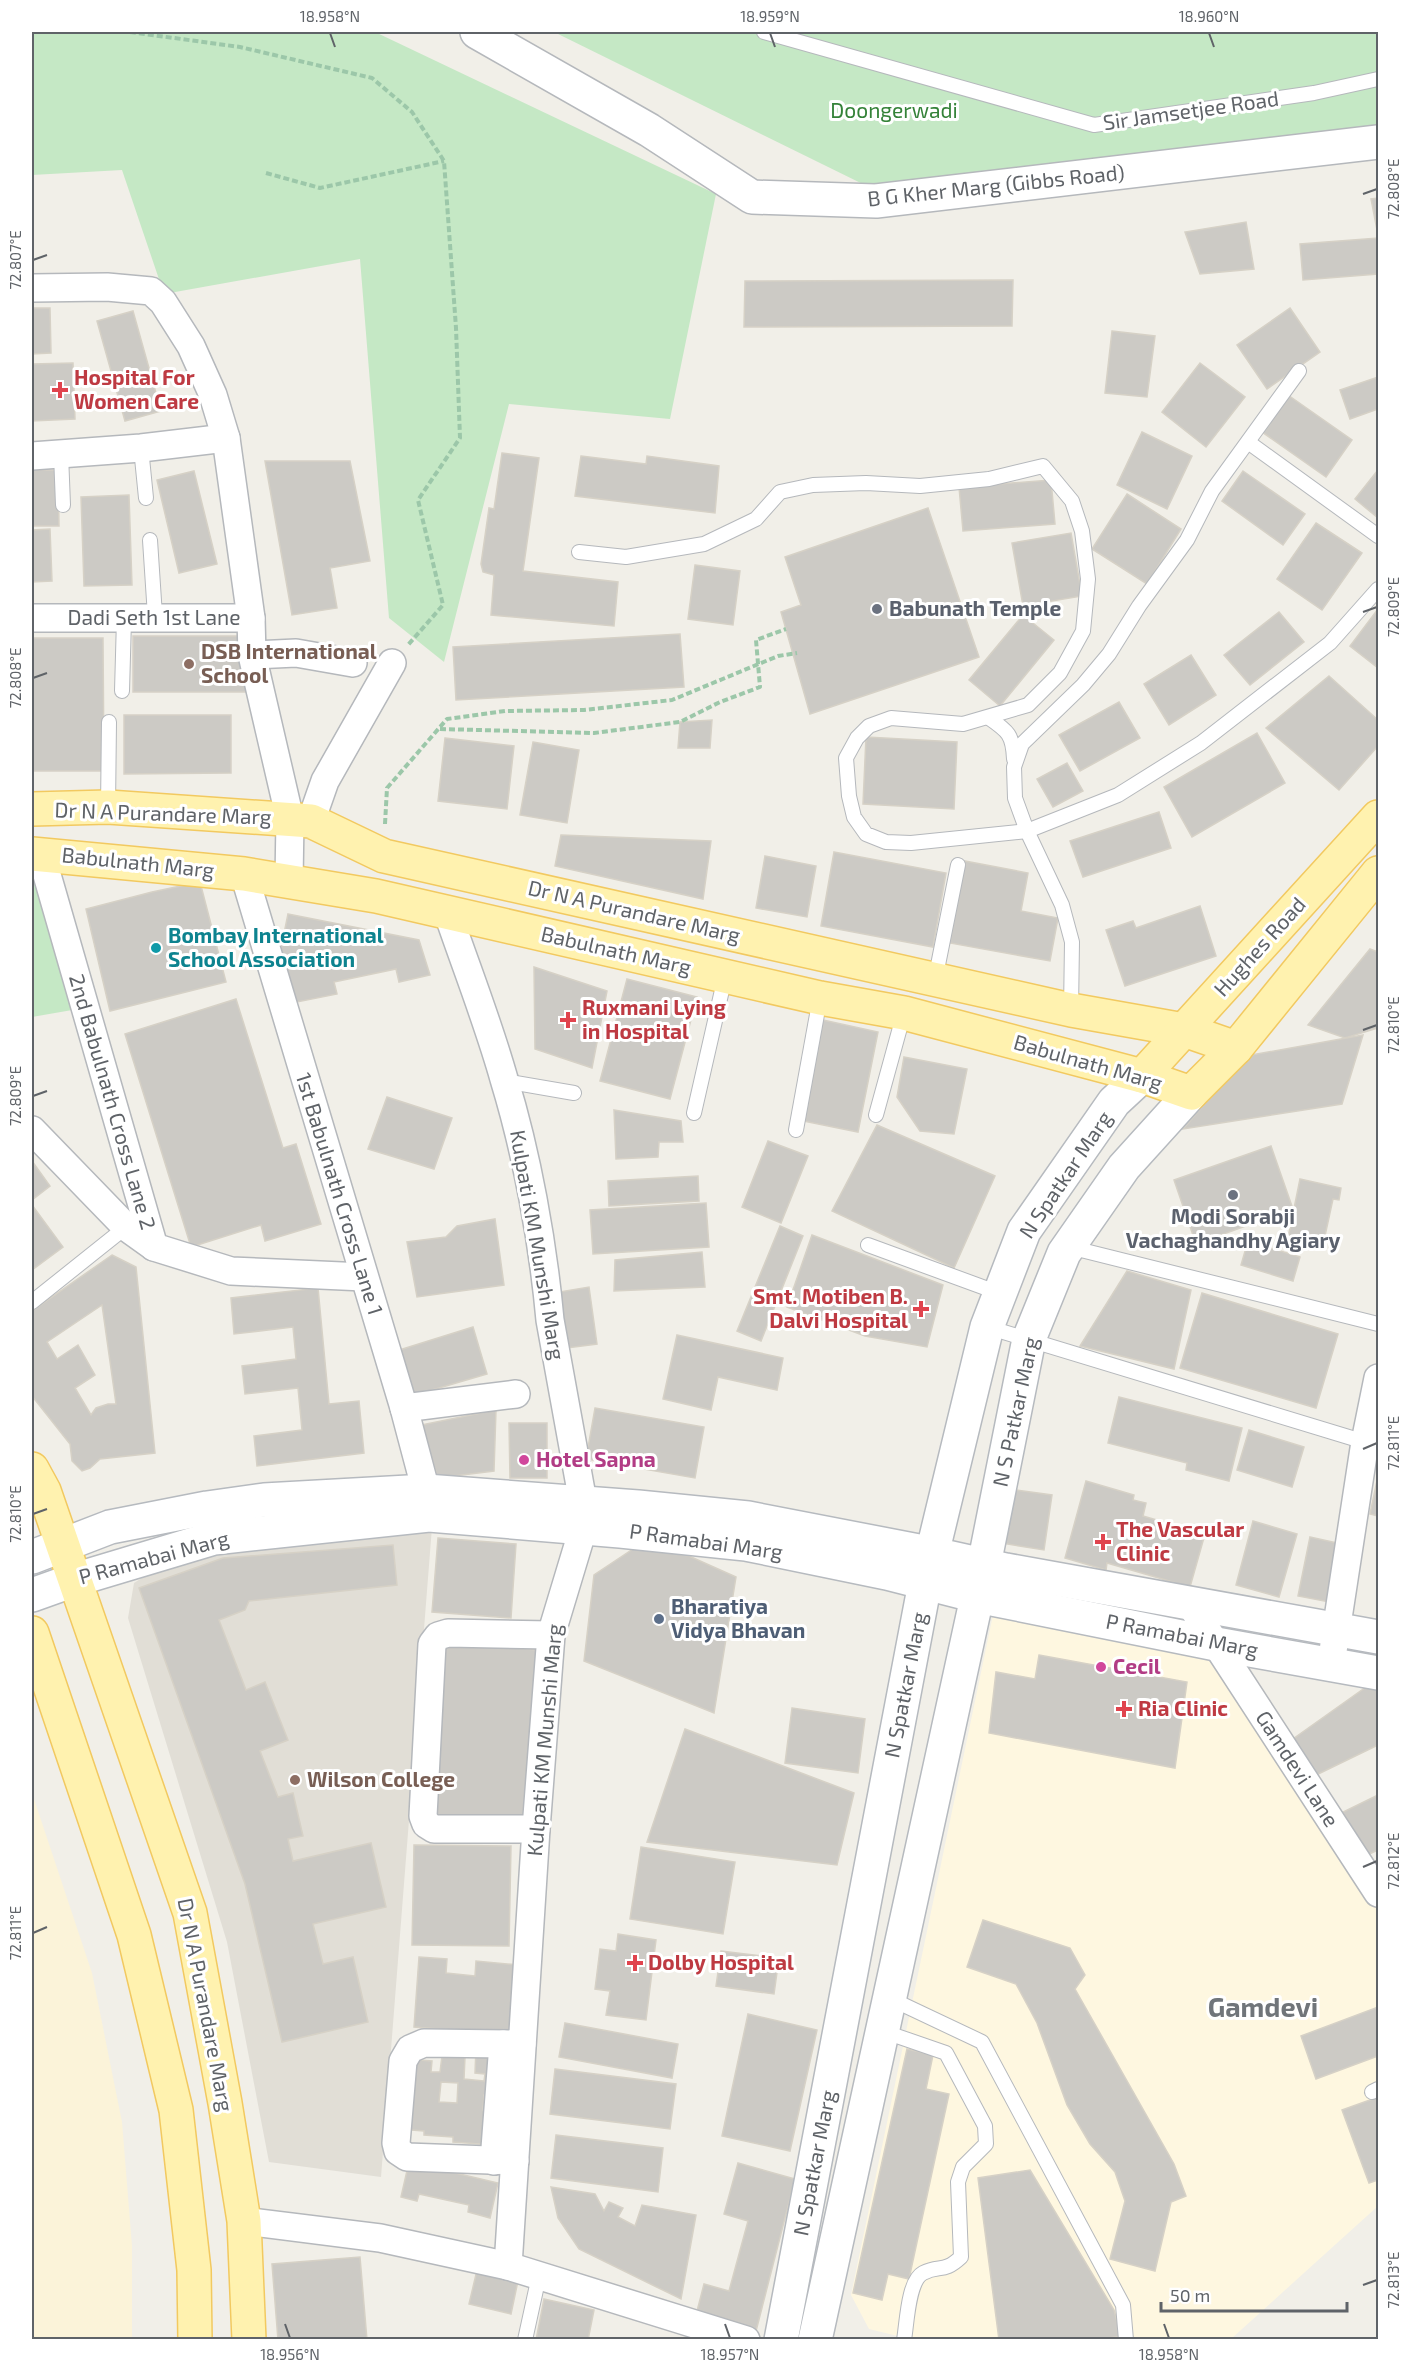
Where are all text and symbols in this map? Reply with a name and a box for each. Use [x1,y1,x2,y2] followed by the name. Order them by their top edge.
[300,7,360,25] text: 18.958°N
[740,7,800,25] text: 18.959°N
[1179,7,1239,25] text: 18.960°N
[1101,85,1280,135] street label: Sir Jamsetjee Road
[830,97,958,122] park label: Doongerwadi
[866,159,1126,210] street label: B G Kher Marg (Gibbs Road)
[1384,159,1402,219] text: 72.808°E
[6,230,24,290] text: 72.807°E
[74,364,199,413] place label: Hospital For Women Care
[51,381,69,399] marker: Hospital For Women Care
[1384,577,1402,637] text: 72.809°E
[889,595,1062,620] place label: Babunath Temple
[870,602,884,616] marker: Babunath Temple
[68,604,240,629] street label: Dadi Seth 1st Lane
[201,638,377,687] place label: DSB International School
[6,648,24,708] text: 72.808°E
[182,657,196,671] marker: DSB International School
[54,796,272,829] street label: Dr N A Purandare Marg
[61,841,216,882] street label: Babulnath Marg
[526,874,743,947] street label: Dr N A Purandare Marg
[1208,891,1310,1001] street label: Hughes Road
[539,920,694,979] street label: Babulnath Marg
[168,922,384,971] place label: Bombay International School Association
[149,941,163,955] marker: Bombay International School Association
[65,971,162,1232] street label: 2nd Babulnath Cross Lane 2
[582,994,726,1043] place label: Ruxmani Lying in Hospital
[1384,996,1402,1054] text: 72.810°E
[559,1011,577,1029] marker: Ruxmani Lying in Hospital
[1011,1028,1166,1095] street label: Babulnath Marg
[6,1066,24,1126] text: 72.809°E
[292,1069,389,1318] street label: 1st Babulnath Cross Lane 1
[1013,1106,1117,1242] street label: N Spatkar Marg
[506,1128,571,1362] street label: Kulpati KM Munshi Marg
[1226,1188,1240,1202] marker: Modi Sorabji Vachaghandhy Agiary
[1126,1203,1340,1253] place label: Modi Sorabji Vachaghandhy Agiary
[753,1283,908,1332] place label: Smt. Motiben B. Dalvi Hospital
[912,1300,930,1318] marker: Smt. Motiben B. Dalvi Hospital
[986,1334,1043,1489] street label: N S Patkar Marg
[1384,1416,1402,1470] text: 72.811°E
[536,1446,656,1471] place label: Hotel Sapna
[517,1453,531,1467] marker: Hotel Sapna
[6,1485,24,1543] text: 72.810°E
[1116,1516,1244,1565] place label: The Vascular Clinic
[628,1517,785,1564] street label: P Ramabai Marg
[76,1524,232,1589] street label: P Ramabai Marg
[1094,1533,1112,1551] marker: The Vascular Clinic
[671,1593,805,1643] place label: Bharatiya Vidya Bhavan
[1104,1608,1261,1662] street label: P Ramabai Marg
[878,1609,931,1760] street label: N Spatkar Marg
[652,1612,666,1626] marker: Bharatiya Vidya Bhavan
[521,1622,566,1857] street label: Kulpati KM Munshi Marg
[1113,1653,1161,1678] place label: Cecil
[1094,1660,1108,1674] marker: Cecil
[1138,1695,1228,1720] place label: Ria Clinic
[1115,1700,1133,1718] marker: Ria Clinic
[1252,1706,1345,1831] street label: Gamdevi Lane
[307,1766,455,1791] place label: Wilson College
[288,1773,302,1787] marker: Wilson College
[1384,1833,1402,1889] text: 72.812°E
[173,1896,240,2114] street label: Dr N A Purandare Marg
[6,1906,24,1960] text: 72.811°E
[648,1949,794,1975] place label: Dolby Hospital
[626,1954,644,1972] marker: Dolby Hospital
[1208,1990,1318,2022] district label: Gamdevi
[787,2087,840,2238] street label: N Spatkar Marg
[1384,2252,1402,2308] text: 72.813°E
[1161,2275,1347,2313] scale bar
[1170,2284,1210,2306] text: 50 m
[260,2345,320,2363] text: 18.956°N
[701,2345,759,2363] text: 18.957°N
[1139,2345,1199,2363] text: 18.958°N

